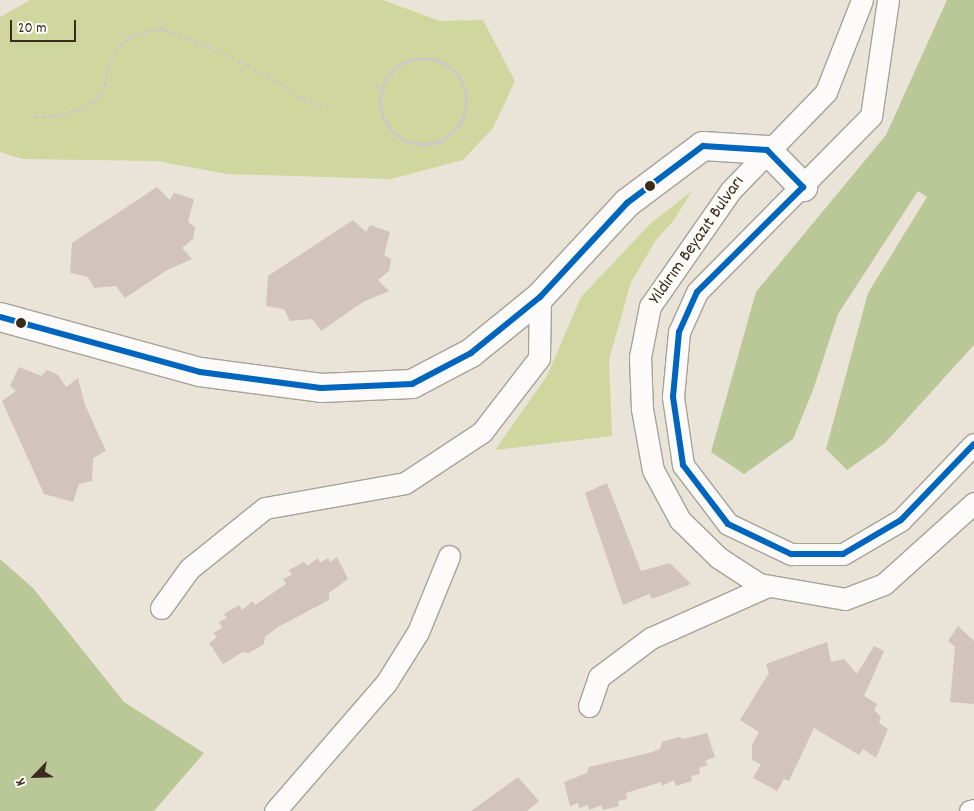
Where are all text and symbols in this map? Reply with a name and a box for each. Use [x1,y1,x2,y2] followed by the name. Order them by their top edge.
[12,10,79,42] scale bar
[18,18,46,40] text: 20 m
[646,173,750,309] street label: Yıldırım Beyazıt Bulvarı
[645,181,655,191] unlabelled marker
[16,318,26,328] unlabelled marker
[10,751,60,801] north arrow
[11,775,32,789] text: K

